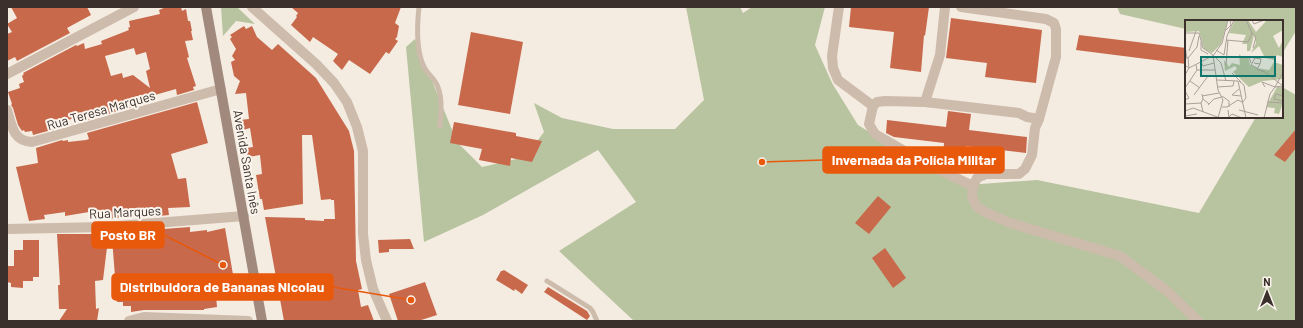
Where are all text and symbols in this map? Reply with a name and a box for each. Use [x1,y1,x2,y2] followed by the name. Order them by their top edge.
[1185,20,1283,118] inset map
[45,87,157,133] street label: Rua Teresa Marques
[230,109,264,215] street label: Avenida Santa Inês
[823,147,1004,173] callout: Invernada da Polícia Militar
[832,151,997,168] text: Invernada da Polícia Militar
[89,202,161,222] street label: Rua Marques
[92,222,164,248] callout: Posto BR
[100,226,156,243] text: Posto BR
[1247,272,1287,312] north arrow
[112,274,333,300] callout: Distribuidora de Bananas Nicolau
[1263,275,1271,288] text: N
[120,278,324,295] text: Distribuidora de Bananas Nicolau

